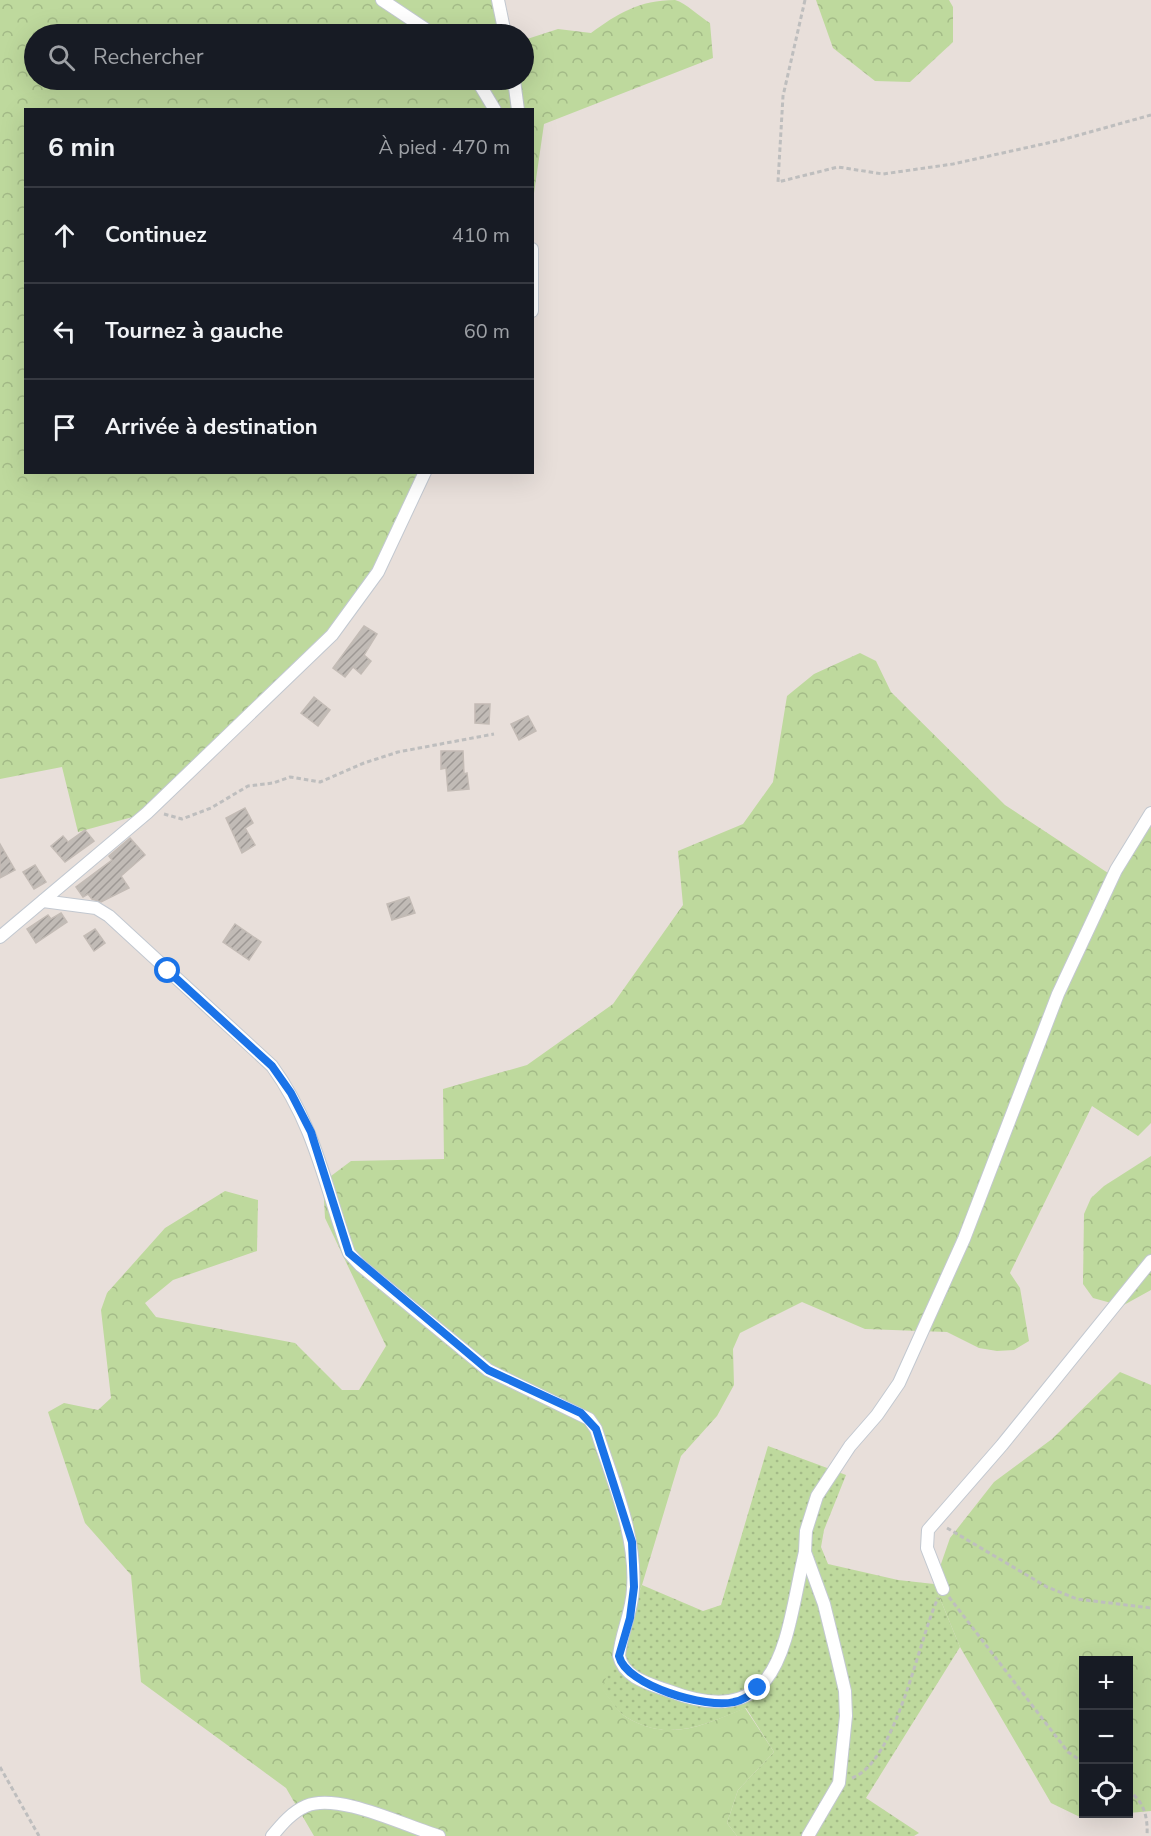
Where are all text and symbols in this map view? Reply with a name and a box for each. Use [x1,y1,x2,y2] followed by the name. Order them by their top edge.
[24,24,534,90] search box
[45,41,78,74] icon: search
[93,42,204,72] text: Rechercher
[48,130,115,165] text: 6 min
[379,134,510,161] text: À pied · 470 m
[48,219,81,252] icon: ahead
[105,220,207,250] text: Continuez
[452,222,510,249] text: 410 m
[48,315,81,348] icon: left
[105,316,283,346] text: Tournez à gauche
[464,318,510,345] text: 60 m
[48,411,81,444] icon: arrive
[105,412,318,442] text: Arrivée à destination
[154,957,180,983] route start
[1079,1656,1133,1818] map controls
[1079,1656,1133,1710] button: +
[744,1674,770,1700] route end
[1079,1710,1133,1764] button: −
[1079,1764,1133,1818] button: locate

